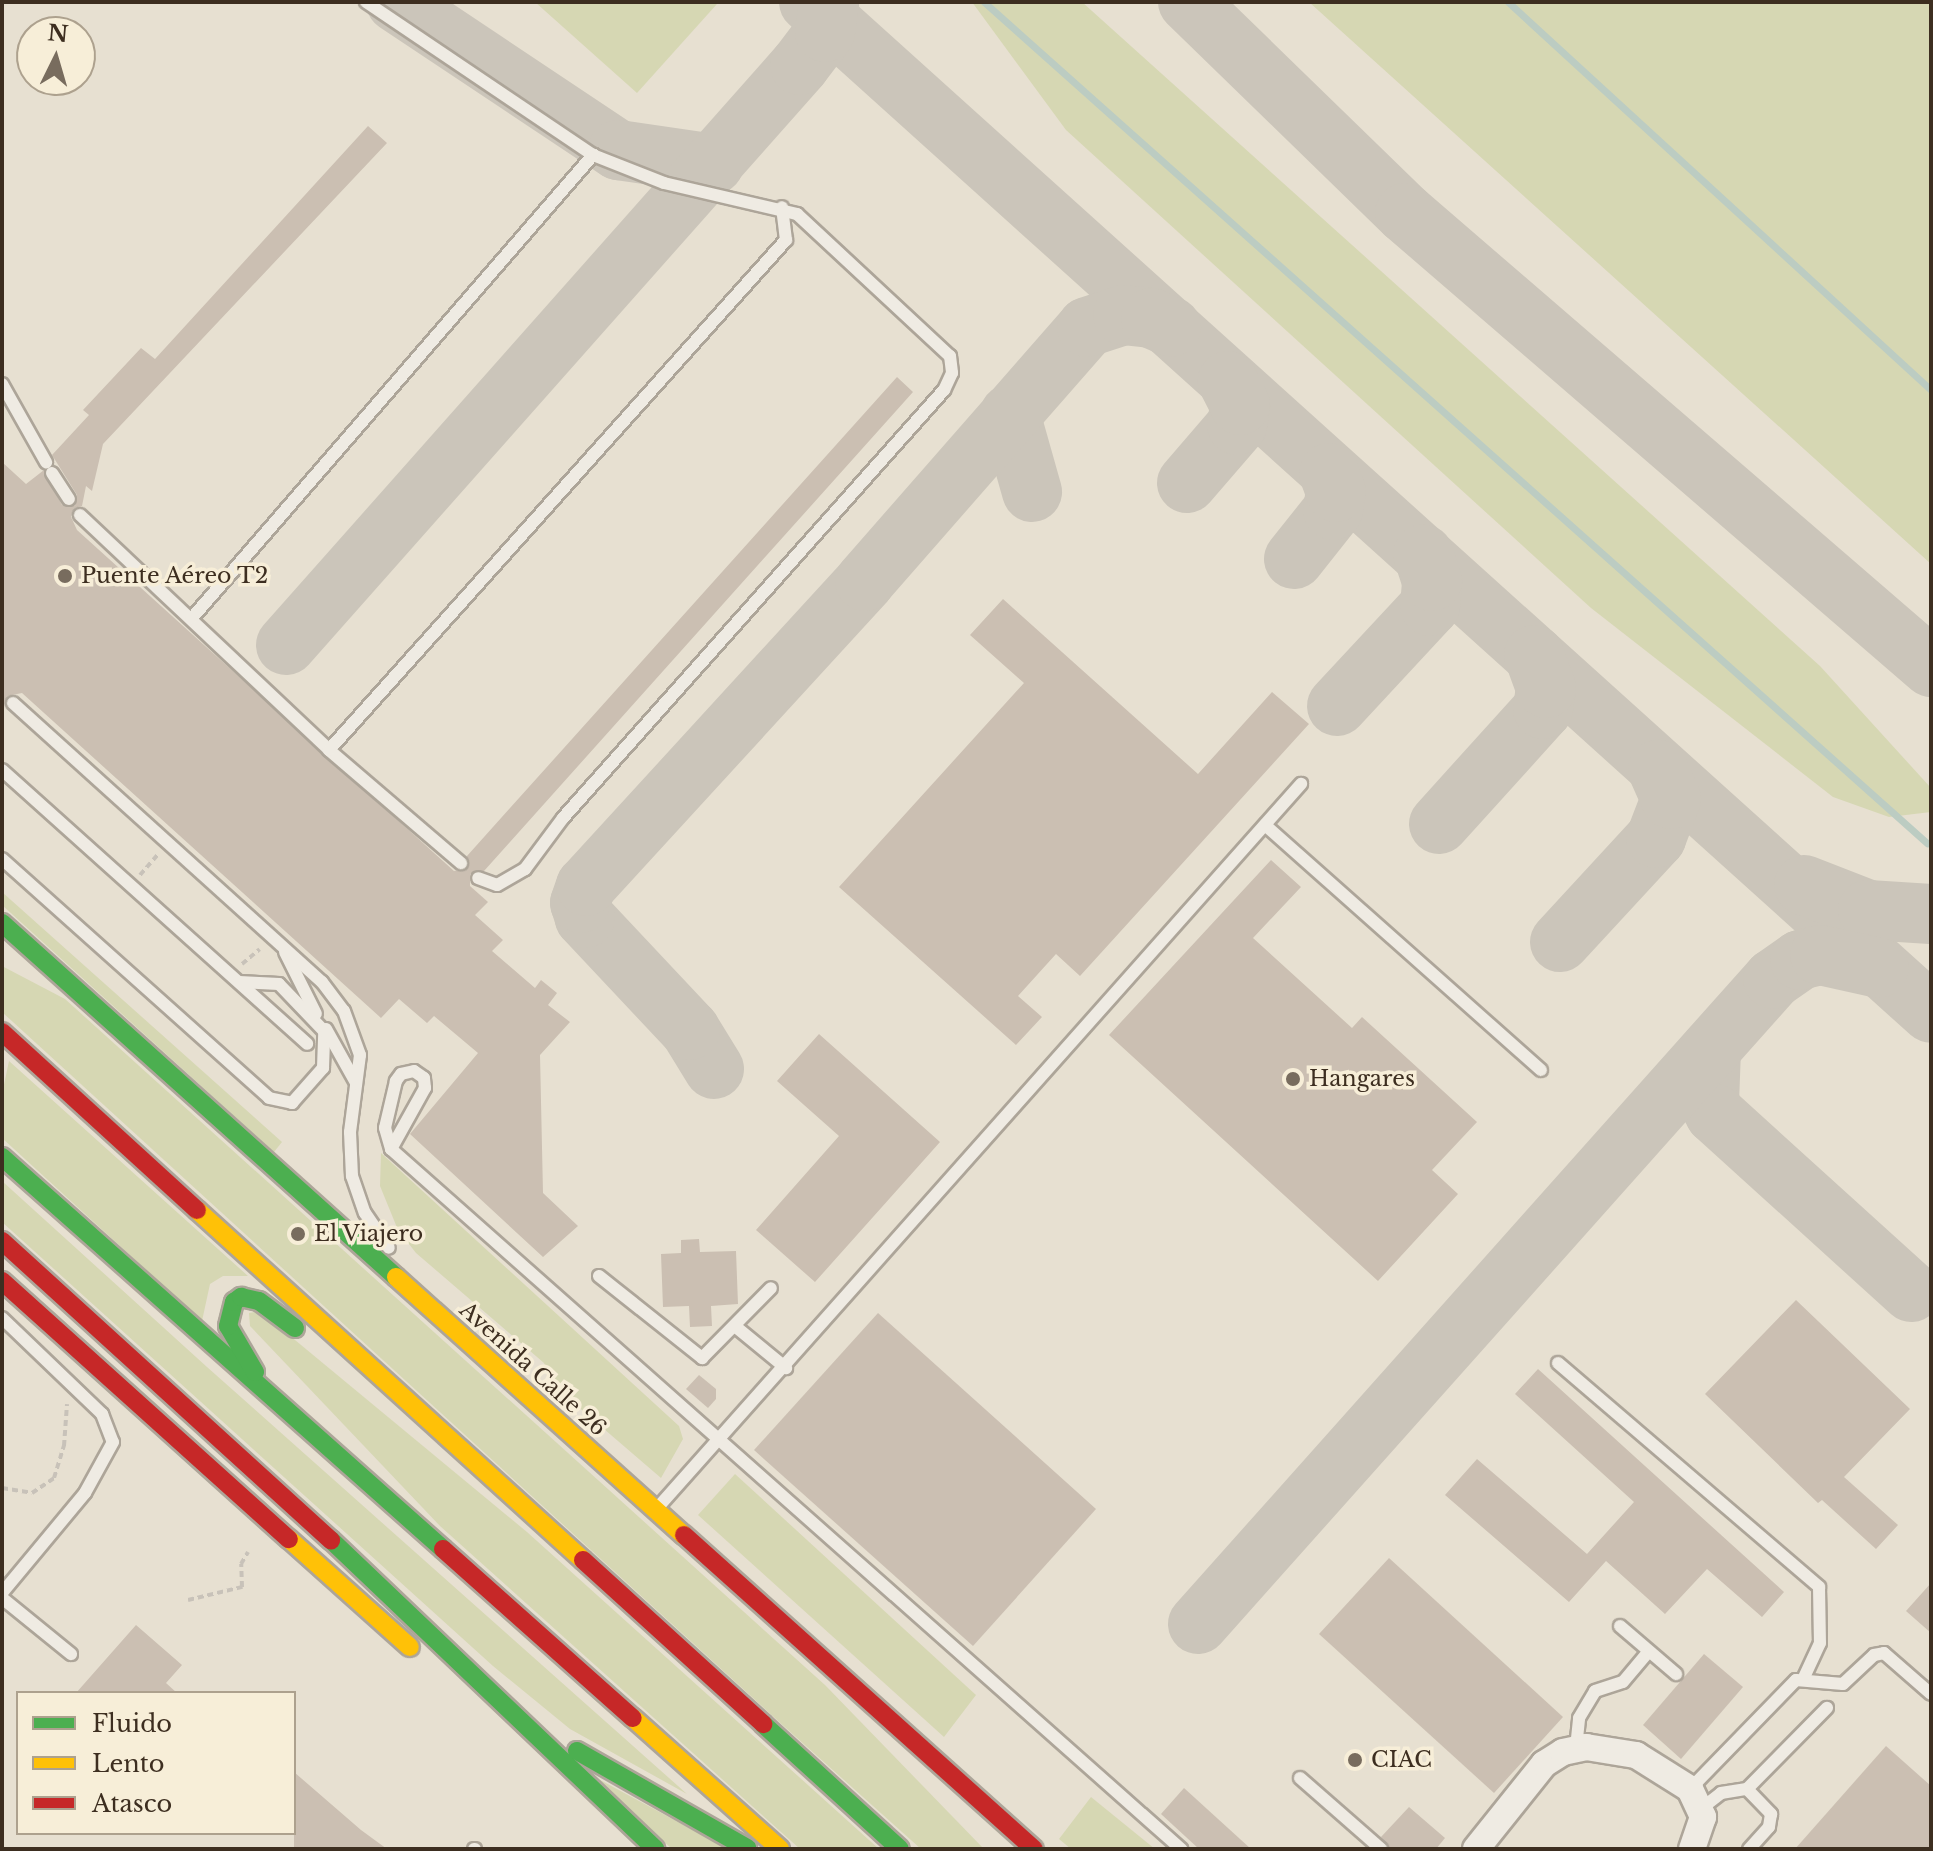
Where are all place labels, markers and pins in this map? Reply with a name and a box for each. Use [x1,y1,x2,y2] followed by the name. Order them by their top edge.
[81,563,270,589] place label: Puente Aéreo T2
[56,567,74,585] marker: Puente Aéreo T2
[1309,1066,1415,1092] place label: Hangares
[1284,1070,1302,1088] marker: Hangares
[314,1221,424,1247] place label: El Viajero
[289,1225,307,1243] marker: El Viajero
[1371,1747,1432,1773] place label: CIAC
[1346,1751,1364,1769] marker: CIAC

